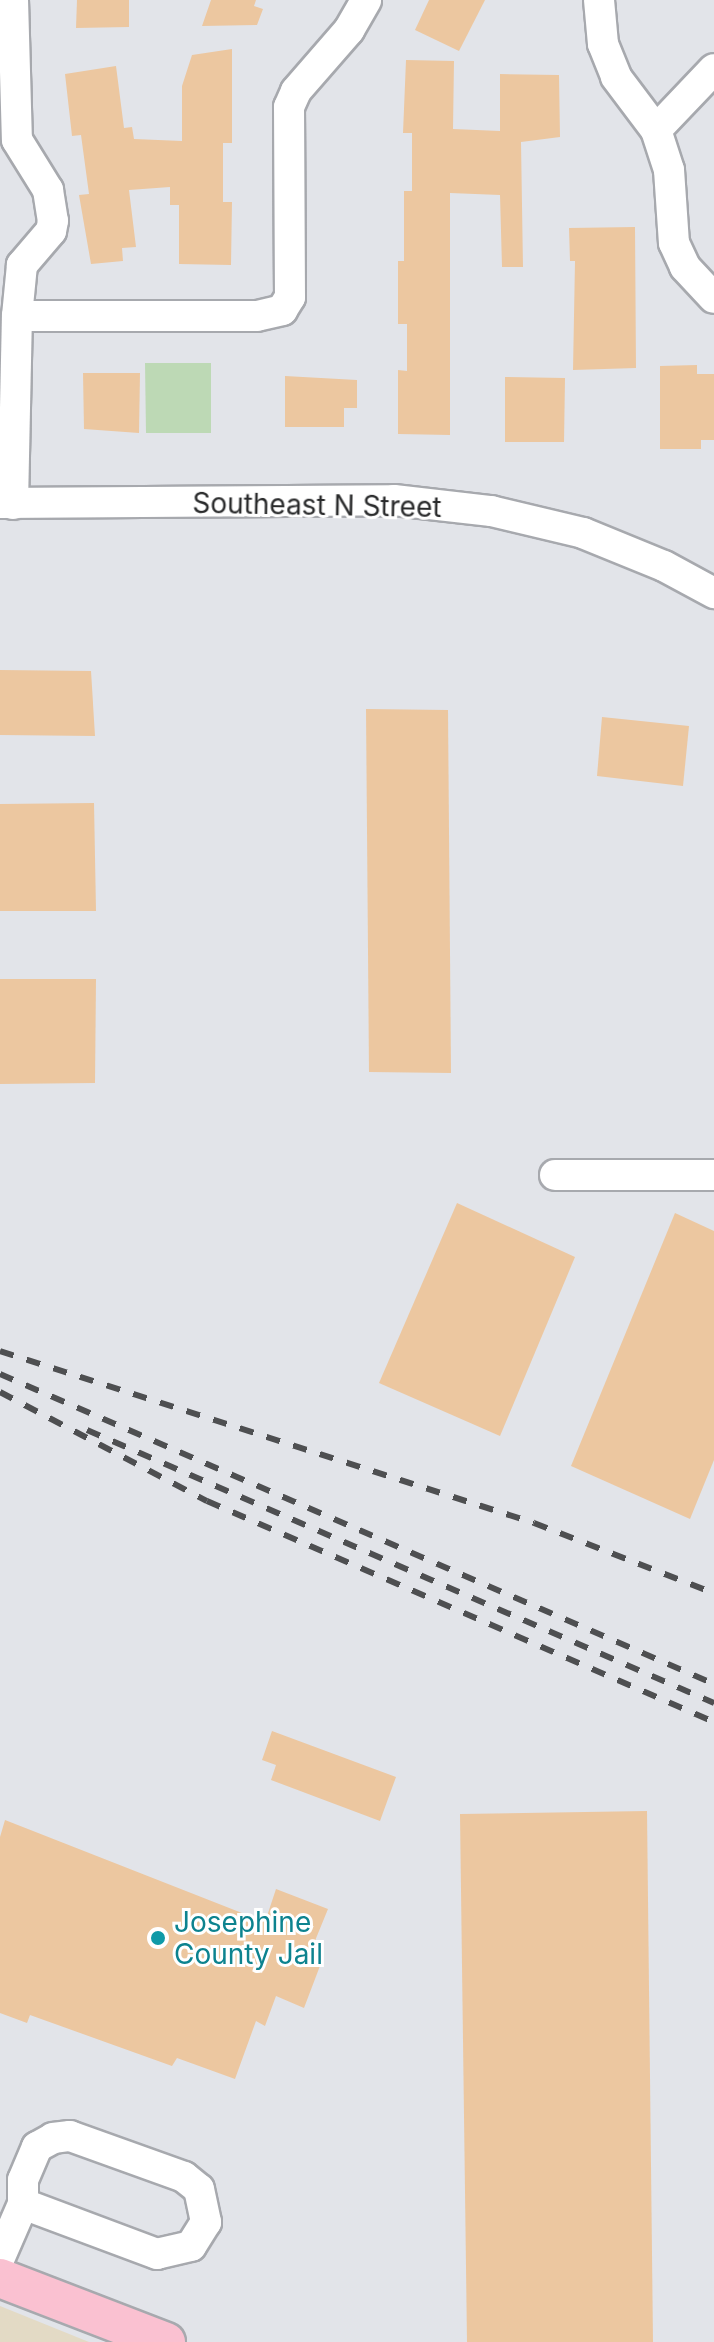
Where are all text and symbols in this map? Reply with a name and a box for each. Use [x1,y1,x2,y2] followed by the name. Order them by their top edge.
[192,486,442,524] street label: Southeast N Street
[174,1905,323,1971] place label: Josephine County Jail
[149,1929,167,1947] marker: Josephine County Jail

